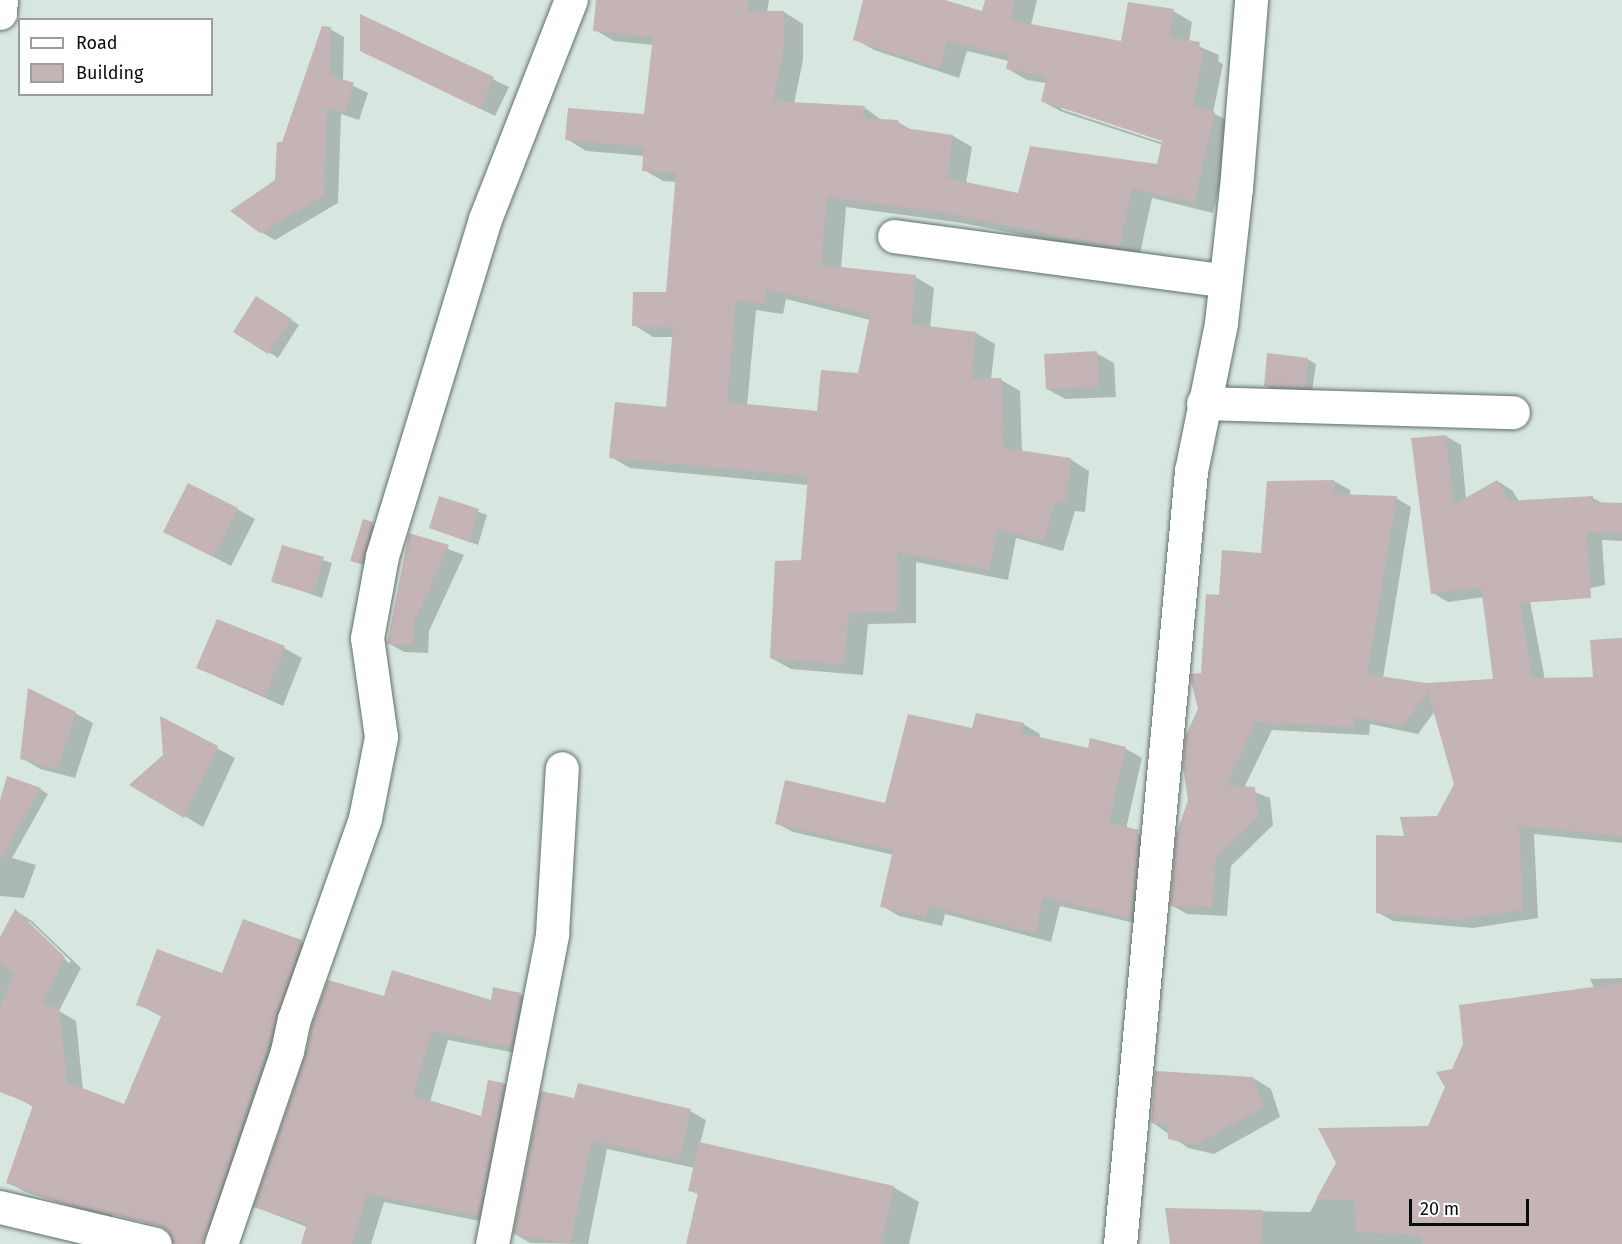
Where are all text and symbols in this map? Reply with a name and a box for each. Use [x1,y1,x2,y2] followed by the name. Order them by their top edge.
[18,18,213,96] legend
[76,32,118,54] text: Road
[76,62,143,84] text: Building
[1412,1187,1532,1225] scale bar
[1420,1198,1459,1220] text: 20 m

